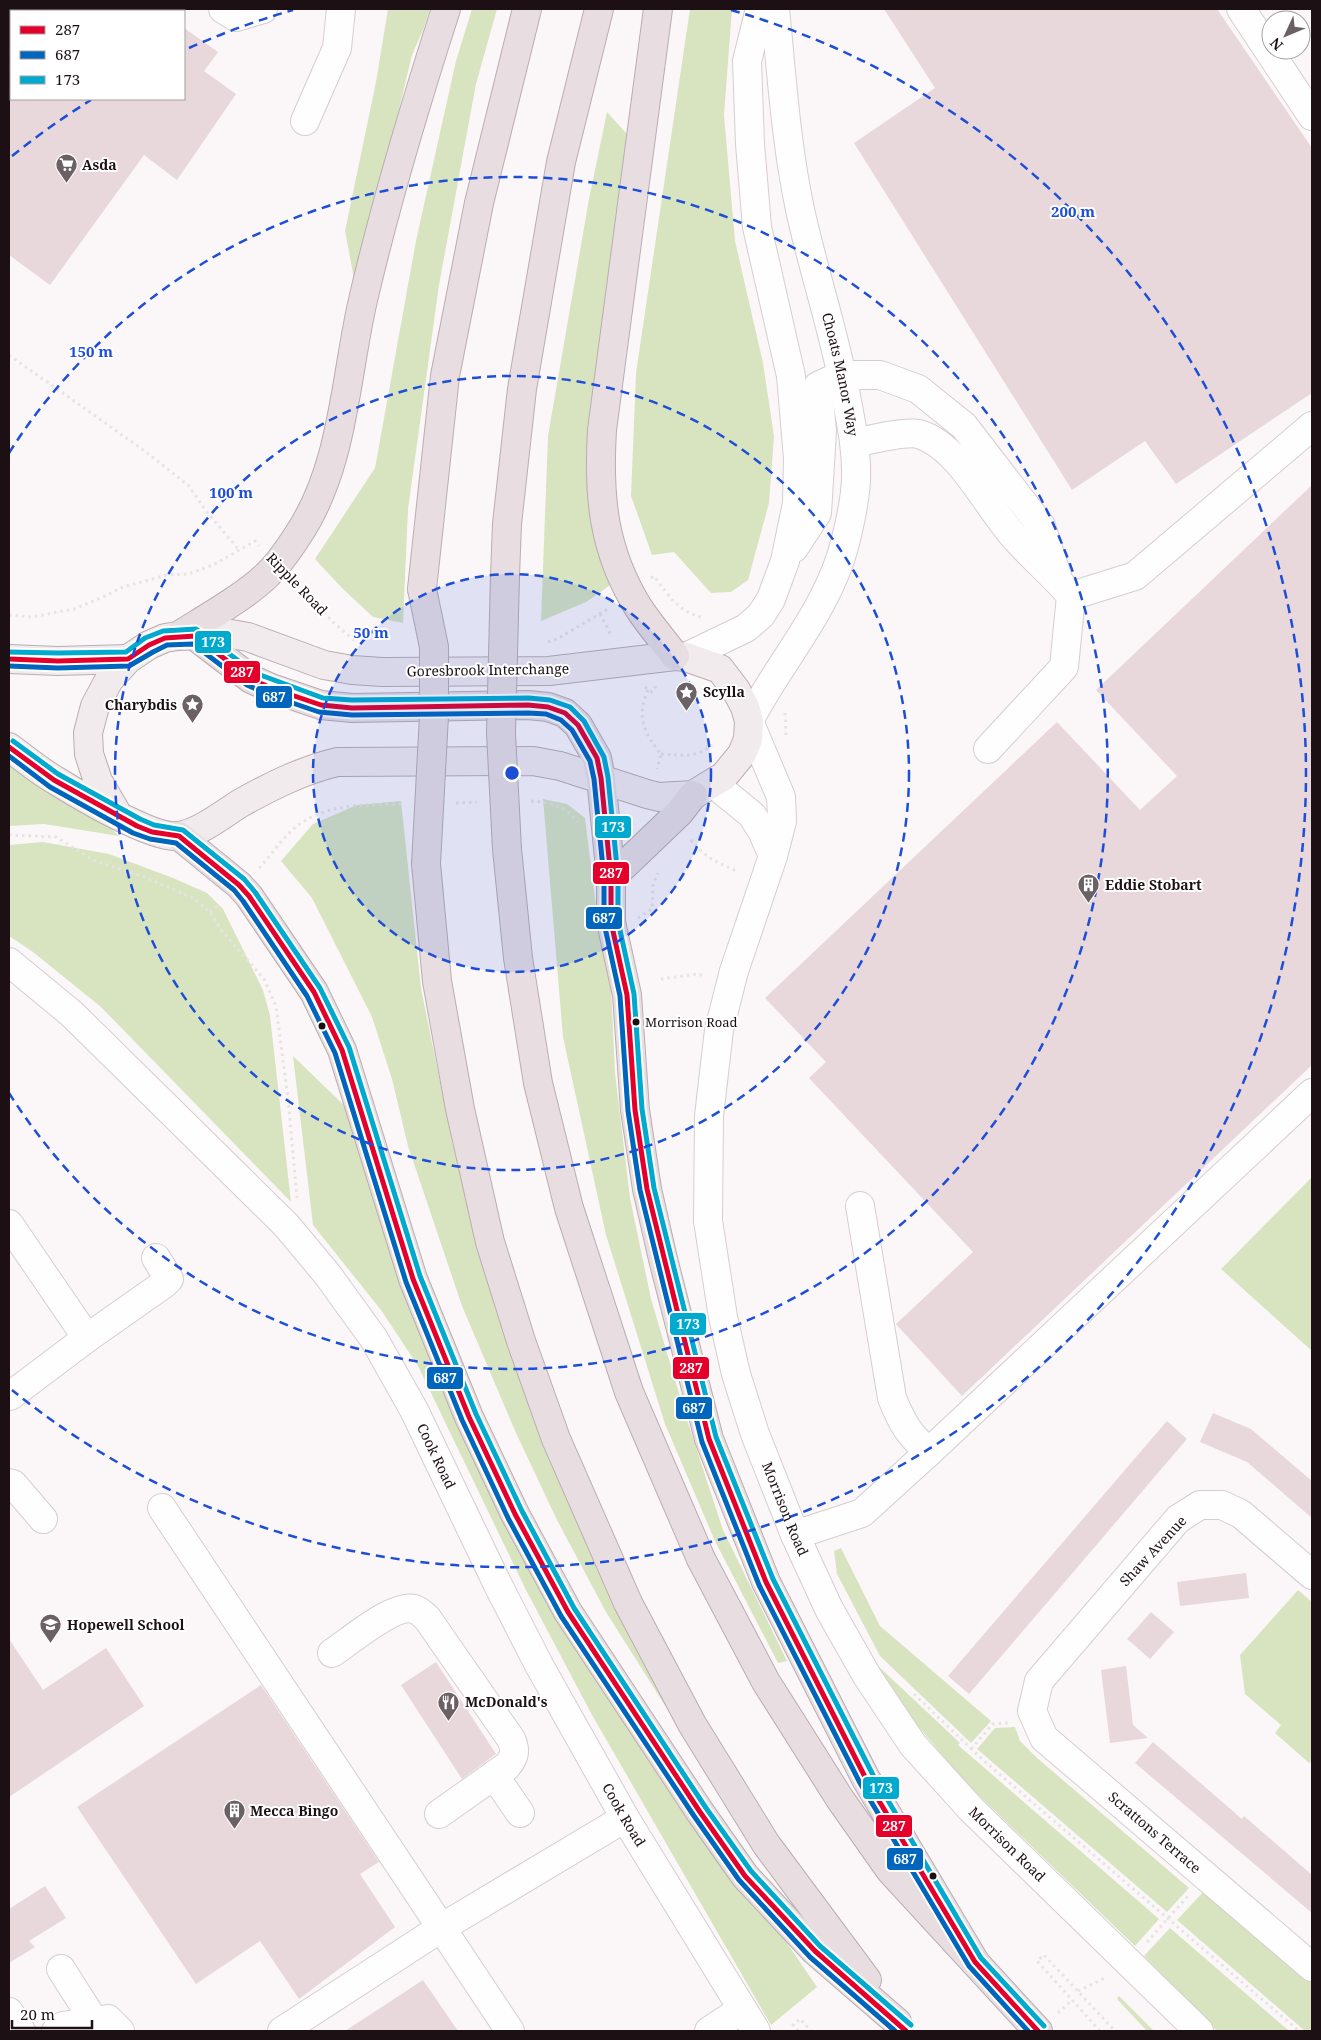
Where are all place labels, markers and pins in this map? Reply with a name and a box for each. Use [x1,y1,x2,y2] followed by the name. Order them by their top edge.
[54,153,78,184] supermarket icon: Asda
[82,155,117,174] place label: Asda
[675,680,699,711] place icon: Scylla
[703,682,745,701] place label: Scylla
[181,693,205,724] place icon: Charybdis
[105,695,177,714] place label: Charybdis
[503,764,521,782] centre of rings
[1077,873,1101,904] building icon: Eddie Stobart
[1105,875,1202,894] place label: Eddie Stobart
[645,1013,738,1031] place label: Morrison Road
[631,1017,641,1027] marker: Morrison Road
[317,1021,327,1031] unlabelled marker
[39,1613,63,1644] school or university icon: Hopewell School
[67,1615,185,1634] place label: Hopewell School
[437,1690,461,1721] restaurant icon: McDonald's
[465,1692,548,1711] place label: McDonald's
[222,1799,246,1830] building icon: Mecca Bingo
[250,1801,338,1820] place label: Mecca Bingo
[928,1871,938,1881] unlabelled marker

